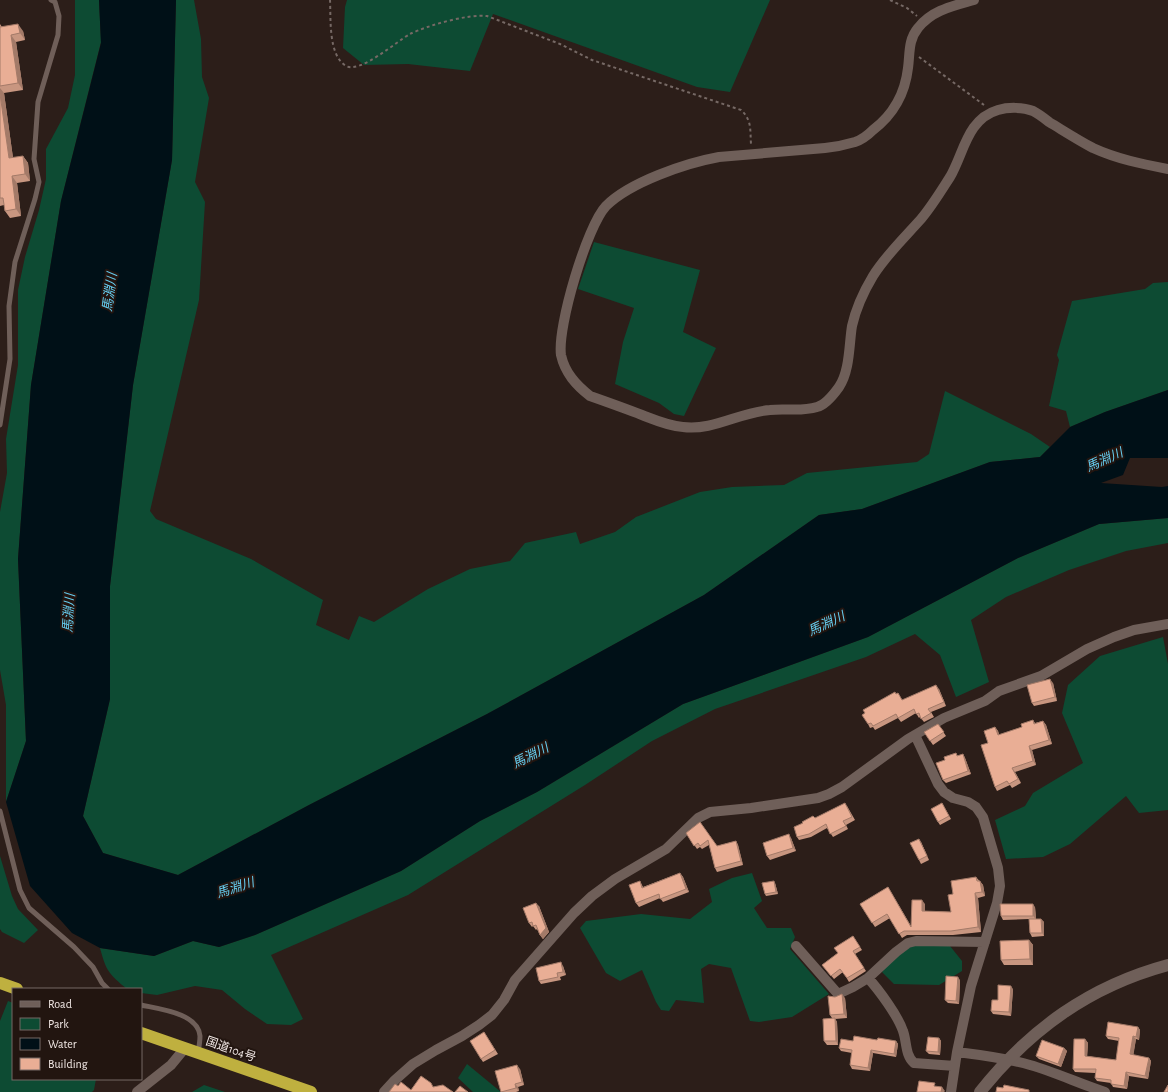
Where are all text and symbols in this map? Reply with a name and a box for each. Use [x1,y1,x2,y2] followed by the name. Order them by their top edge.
[100,270,120,312] water label: 馬淵川
[1084,445,1127,474] water label: 馬淵川
[61,591,77,633] water label: 馬淵川
[806,608,849,638] water label: 馬淵川
[510,740,553,771] water label: 馬淵川
[215,875,258,901] water label: 馬淵川
[12,988,142,1080] legend
[48,998,72,1010] text: Road
[48,1018,69,1030] text: Park
[204,1034,258,1063] street label: 国道104号
[48,1038,77,1050] text: Water
[48,1058,88,1070] text: Building

